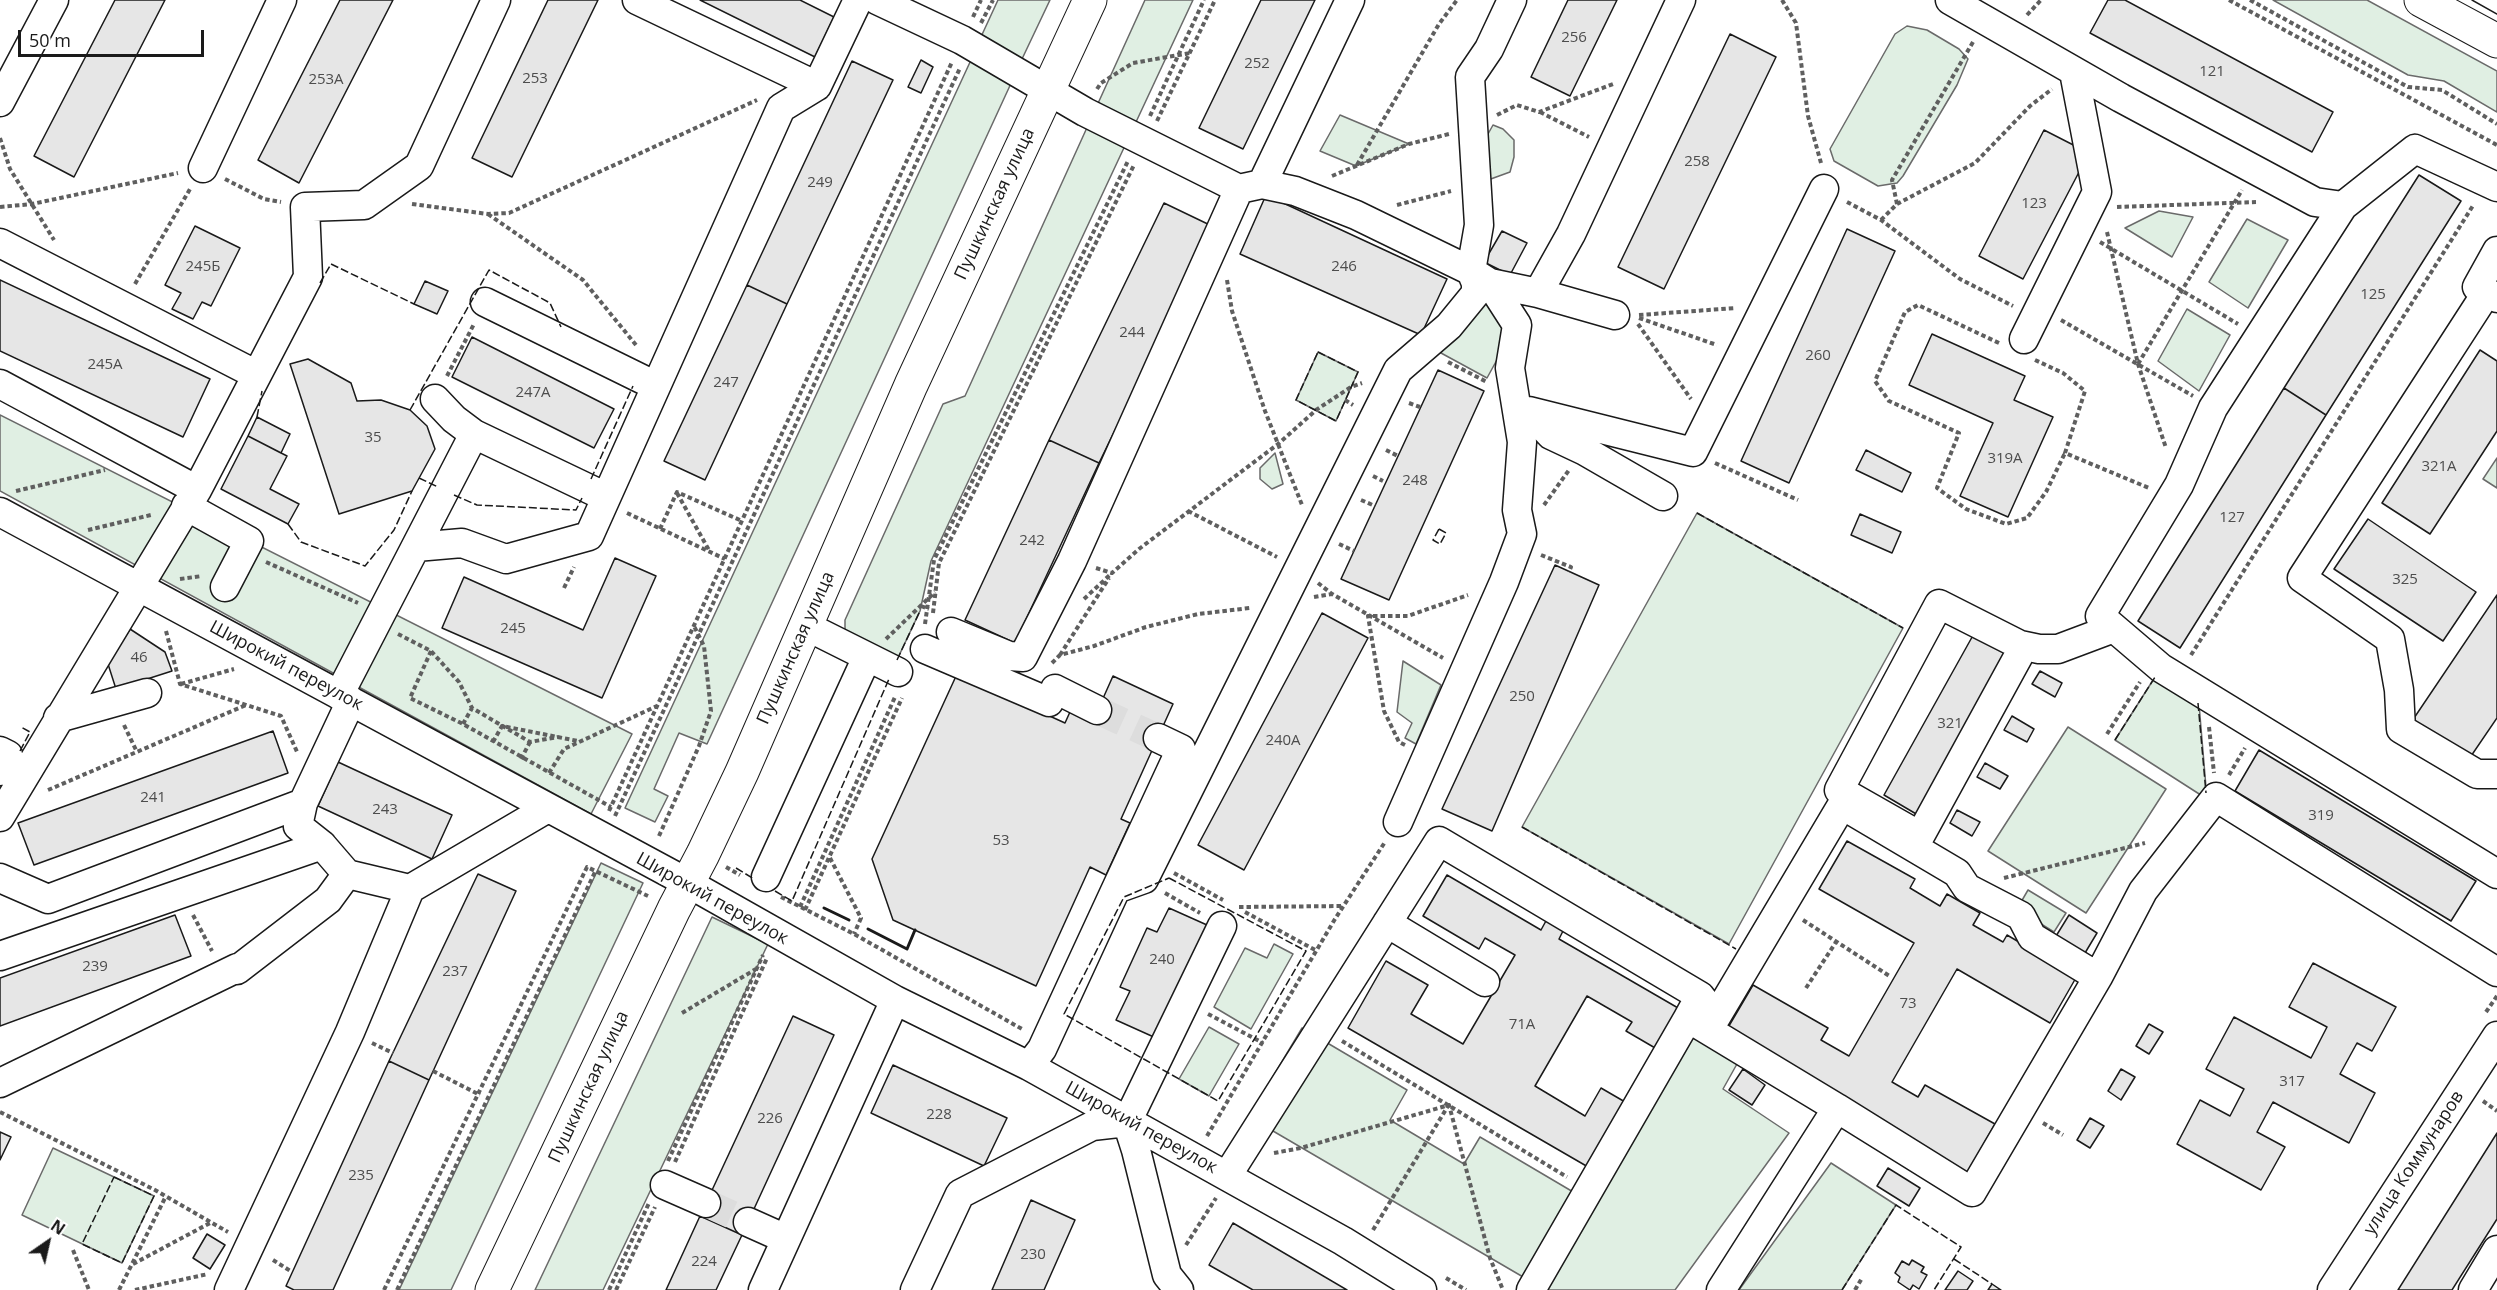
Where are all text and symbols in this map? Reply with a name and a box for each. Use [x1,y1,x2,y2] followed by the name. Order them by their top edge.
[21,18,207,56] scale bar
[29,28,71,52] text: 50 m
[1561,29,1587,47] house number: 256
[1244,55,1270,73] house number: 252
[2199,63,2225,81] house number: 121
[522,70,548,88] house number: 253
[308,71,344,89] house number: 253А
[950,125,1040,283] street label: Пушкинская улица
[1684,153,1710,171] house number: 258
[807,174,833,192] house number: 249
[2021,195,2047,213] house number: 123
[186,258,220,276] house number: 245Б
[1331,258,1357,276] house number: 246
[2360,286,2386,304] house number: 125
[1119,324,1145,342] house number: 244
[1805,347,1831,365] house number: 260
[87,356,123,374] house number: 245А
[713,374,739,392] house number: 247
[515,384,551,402] house number: 247А
[364,429,382,447] house number: 35
[1987,450,2023,468] house number: 319А
[2421,458,2457,476] house number: 321А
[1402,472,1428,490] house number: 248
[2219,509,2245,527] house number: 127
[1019,532,1045,550] house number: 242
[753,568,839,728] street label: Пушкинская улица
[2392,571,2418,589] house number: 325
[206,616,366,716] street label: Широкий переулок
[500,620,526,638] house number: 245
[130,649,148,667] house number: 46
[1509,688,1535,706] house number: 250
[1937,715,1963,733] house number: 321
[1265,732,1301,750] house number: 240А
[140,789,166,807] house number: 241
[372,801,398,819] house number: 243
[2308,807,2334,825] house number: 319
[992,832,1010,850] house number: 53
[632,848,792,950] street label: Широкий переулок
[1149,951,1175,969] house number: 240
[82,958,108,976] house number: 239
[442,963,468,981] house number: 237
[1899,995,1917,1013] house number: 73
[544,1008,634,1166] street label: Пушкинская улица
[1509,1016,1535,1034] house number: 71А
[2279,1073,2305,1091] house number: 317
[1061,1077,1221,1179] street label: Широкий переулок
[2359,1087,2469,1239] street label: улица Коммунаров
[926,1106,952,1124] house number: 228
[757,1110,783,1128] house number: 226
[348,1167,374,1185] house number: 235
[18,1212,78,1272] north arrow
[47,1214,70,1240] text: N
[1020,1246,1046,1264] house number: 230
[691,1253,717,1271] house number: 224

